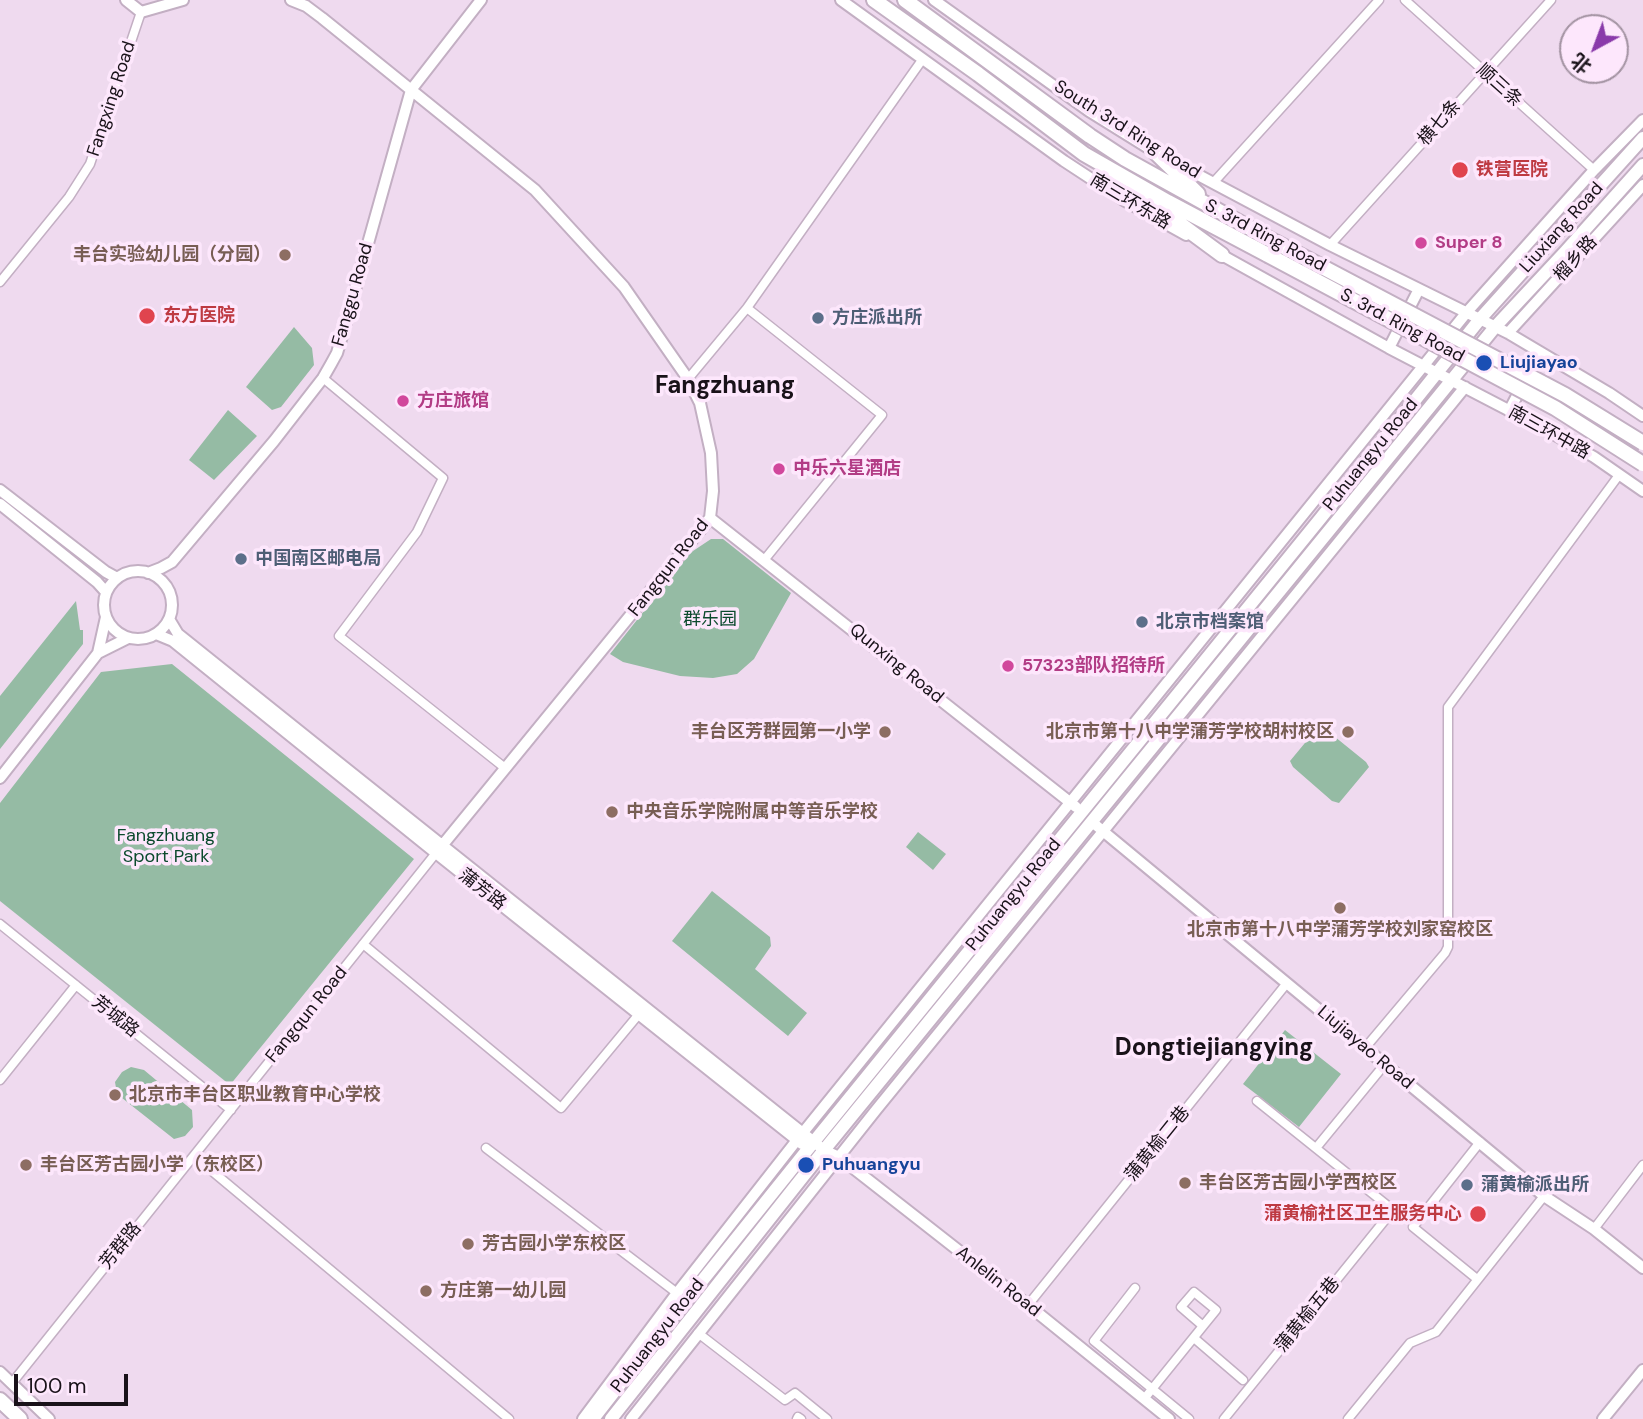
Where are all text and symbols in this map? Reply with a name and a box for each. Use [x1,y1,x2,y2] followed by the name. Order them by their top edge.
[1559,14,1629,84] north arrow
[83,39,141,159] street label: Fangxing Road
[1566,48,1597,79] text: 北
[1472,60,1526,112] street label: 顺三条
[1050,76,1204,184] street label: South 3rd Ring Road
[1414,96,1466,150] street label: 横七条
[1476,159,1548,181] place label: 铁营医院
[1450,160,1470,180] marker: 铁营医院
[1086,170,1174,234] street label: 南三环东路
[1516,178,1608,278] street label: Liuxiang Road
[1201,195,1329,277] street label: S. 3rd Ring Road
[1435,232,1503,254] place label: Super 8
[1550,232,1602,286] street label: 榴乡路
[1413,235,1429,251] marker: Super 8
[328,241,378,349] street label: Fanggu Road
[73,244,271,266] place label: 丰台实验幼儿园（分园）
[277,247,293,263] marker: 丰台实验幼儿园（分园）
[1336,284,1468,368] street label: S. 3rd. Ring Road
[163,305,235,327] place label: 东方医院
[137,306,157,326] marker: 东方医院
[832,307,922,329] place label: 方庄派出所
[810,310,826,326] marker: 方庄派出所
[1500,352,1578,374] place label: Liujiayao
[1474,353,1494,373] marker: Liujiayao
[655,373,795,401] district label: Fangzhuang
[417,390,489,412] place label: 方庄旅馆
[395,393,411,409] marker: 方庄旅馆
[1319,394,1423,516] street label: Puhuangyu Road
[1504,402,1594,464] street label: 南三环中路
[793,458,901,480] place label: 中乐六星酒店
[771,461,787,477] marker: 中乐六星酒店
[624,515,714,621] street label: Fangqun Road
[255,548,381,570] place label: 中国南区邮电局
[233,551,249,567] marker: 中国南区邮电局
[683,609,737,631] park label: 群乐园
[1156,611,1264,633] place label: 北京市档案馆
[1134,614,1150,630] marker: 北京市档案馆
[845,619,947,709] street label: Qunxing Road
[1022,655,1165,677] place label: 57323部队招待所
[1000,658,1016,674] marker: 57323部队招待所
[691,721,871,743] place label: 丰台区芳群园第一小学
[1046,721,1334,743] place label: 北京市第十八中学蒲芳学校胡村校区
[877,724,893,740] marker: 丰台区芳群园第一小学
[1340,724,1356,740] marker: 北京市第十八中学蒲芳学校胡村校区
[626,801,878,823] place label: 中央音乐学院附属中等音乐学校
[604,804,620,820] marker: 中央音乐学院附属中等音乐学校
[117,825,215,868] park label: Fangzhuang Sport Park
[962,834,1066,956] street label: Puhuangyu Road
[454,865,510,915] street label: 蒲芳路
[1332,900,1348,916] marker: 北京市第十八中学蒲芳学校刘家窑校区
[1187,919,1493,941] place label: 北京市第十八中学蒲芳学校刘家窑校区
[262,963,352,1067] street label: Fangqun Road
[87,992,143,1042] street label: 芳城路
[1312,1001,1418,1095] street label: Liujiayao Road
[1115,1035,1313,1063] district label: Dongtiejiangying
[129,1084,381,1106] place label: 北京市丰台区职业教育中心学校
[107,1087,123,1103] marker: 北京市丰台区职业教育中心学校
[1121,1102,1195,1186] street label: 蒲黄榆二巷
[40,1154,274,1176] place label: 丰台区芳古园小学（东校区）
[822,1154,921,1176] place label: Puhuangyu
[796,1155,816,1175] marker: Puhuangyu
[18,1157,34,1173] marker: 丰台区芳古园小学（东校区）
[1199,1172,1397,1194] place label: 丰台区芳古园小学西校区
[1481,1174,1589,1196] place label: 蒲黄榆派出所
[1177,1175,1193,1191] marker: 丰台区芳古园小学西校区
[1459,1177,1475,1193] marker: 蒲黄榆派出所
[1264,1203,1462,1225] place label: 蒲黄榆社区卫生服务中心
[1468,1204,1488,1224] marker: 蒲黄榆社区卫生服务中心
[96,1218,146,1274] street label: 芳群路
[482,1233,626,1255] place label: 芳古园小学东校区
[460,1236,476,1252] marker: 芳古园小学东校区
[951,1242,1045,1322] street label: Anlelin Road
[1271,1273,1345,1357] street label: 蒲黄榆五巷
[607,1275,709,1397] street label: Puhuangyu Road
[440,1280,566,1302] place label: 方庄第一幼儿园
[418,1283,434,1299] marker: 方庄第一幼儿园
[18,1360,131,1404] scale bar
[27,1372,87,1400] text: 100 m

